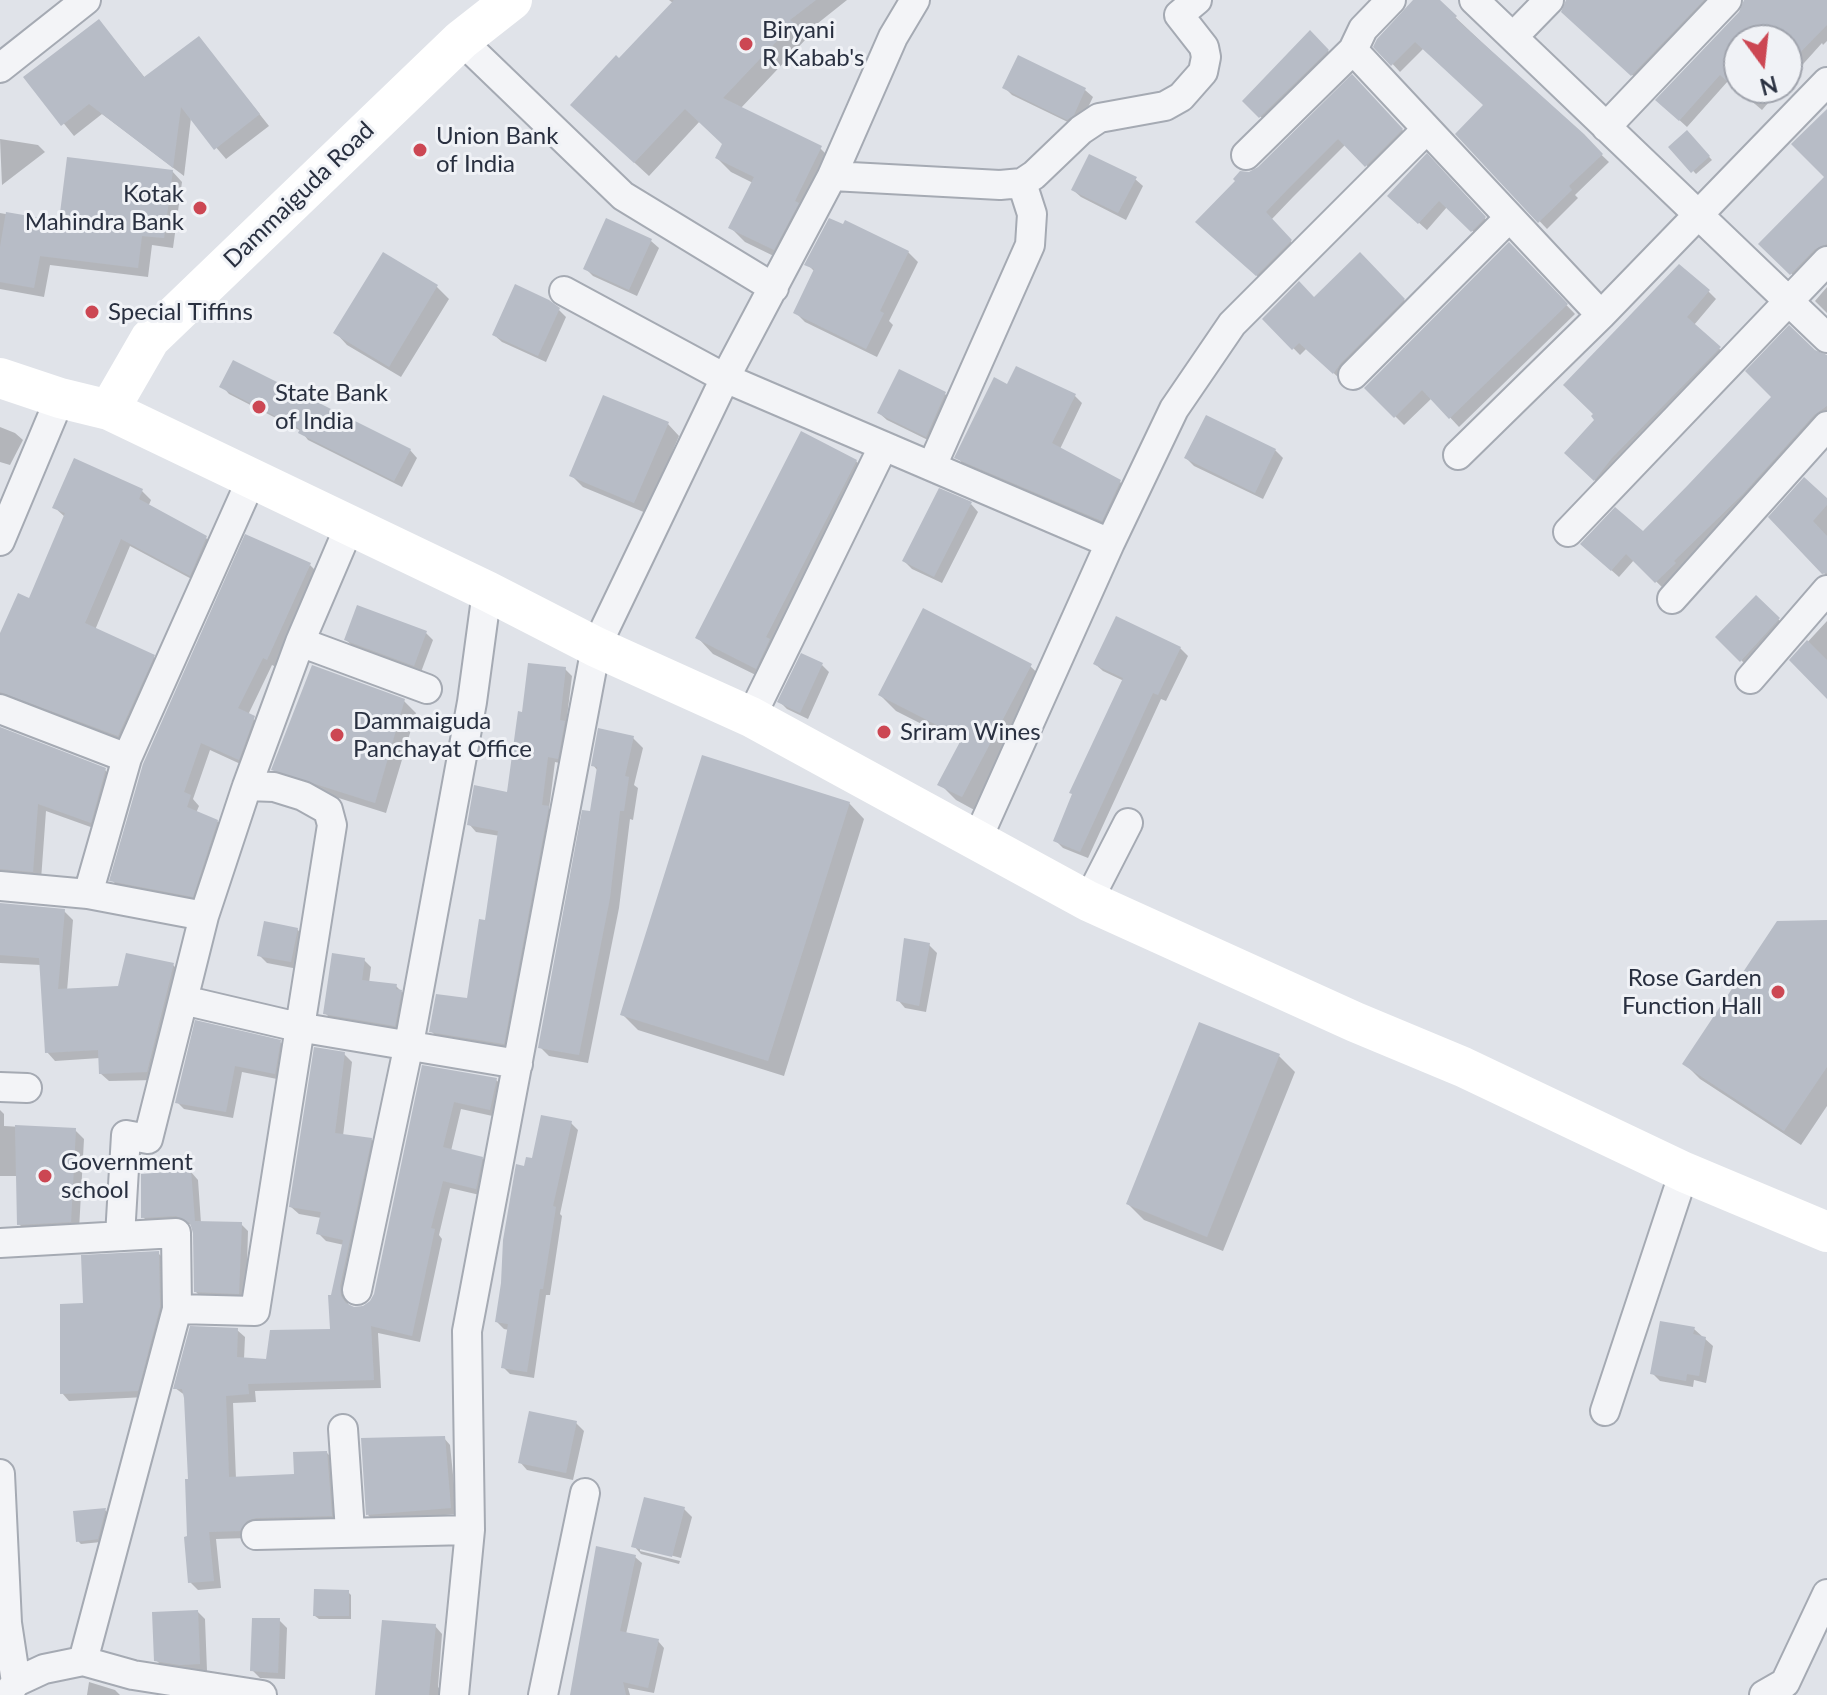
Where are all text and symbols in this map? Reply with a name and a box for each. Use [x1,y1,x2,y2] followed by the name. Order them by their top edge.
[762,16,864,72] place label: Biryani R Kabab's
[1723,24,1803,104] north arrow
[737,35,755,53] marker: Biryani R Kabab's
[1757,70,1781,101] text: N
[218,116,380,274] street label: Dammaiguda Road
[436,122,558,178] place label: Union Bank of India
[411,141,429,159] marker: Union Bank of India
[25,180,184,236] place label: Kotak Mahindra Bank
[191,199,209,217] marker: Kotak Mahindra Bank
[108,298,253,326] place label: Special Tiffins
[83,303,101,321] marker: Special Tiffins
[275,379,388,435] place label: State Bank of India
[250,398,268,416] marker: State Bank of India
[353,707,532,763] place label: Dammaiguda Panchayat Office
[900,718,1041,746] place label: Sriram Wines
[875,723,893,741] marker: Sriram Wines
[328,726,346,744] marker: Dammaiguda Panchayat Office
[1622,964,1762,1020] place label: Rose Garden Function Hall
[1769,983,1787,1001] marker: Rose Garden Function Hall
[61,1148,193,1204] place label: Government school
[36,1167,54,1185] marker: Government school

